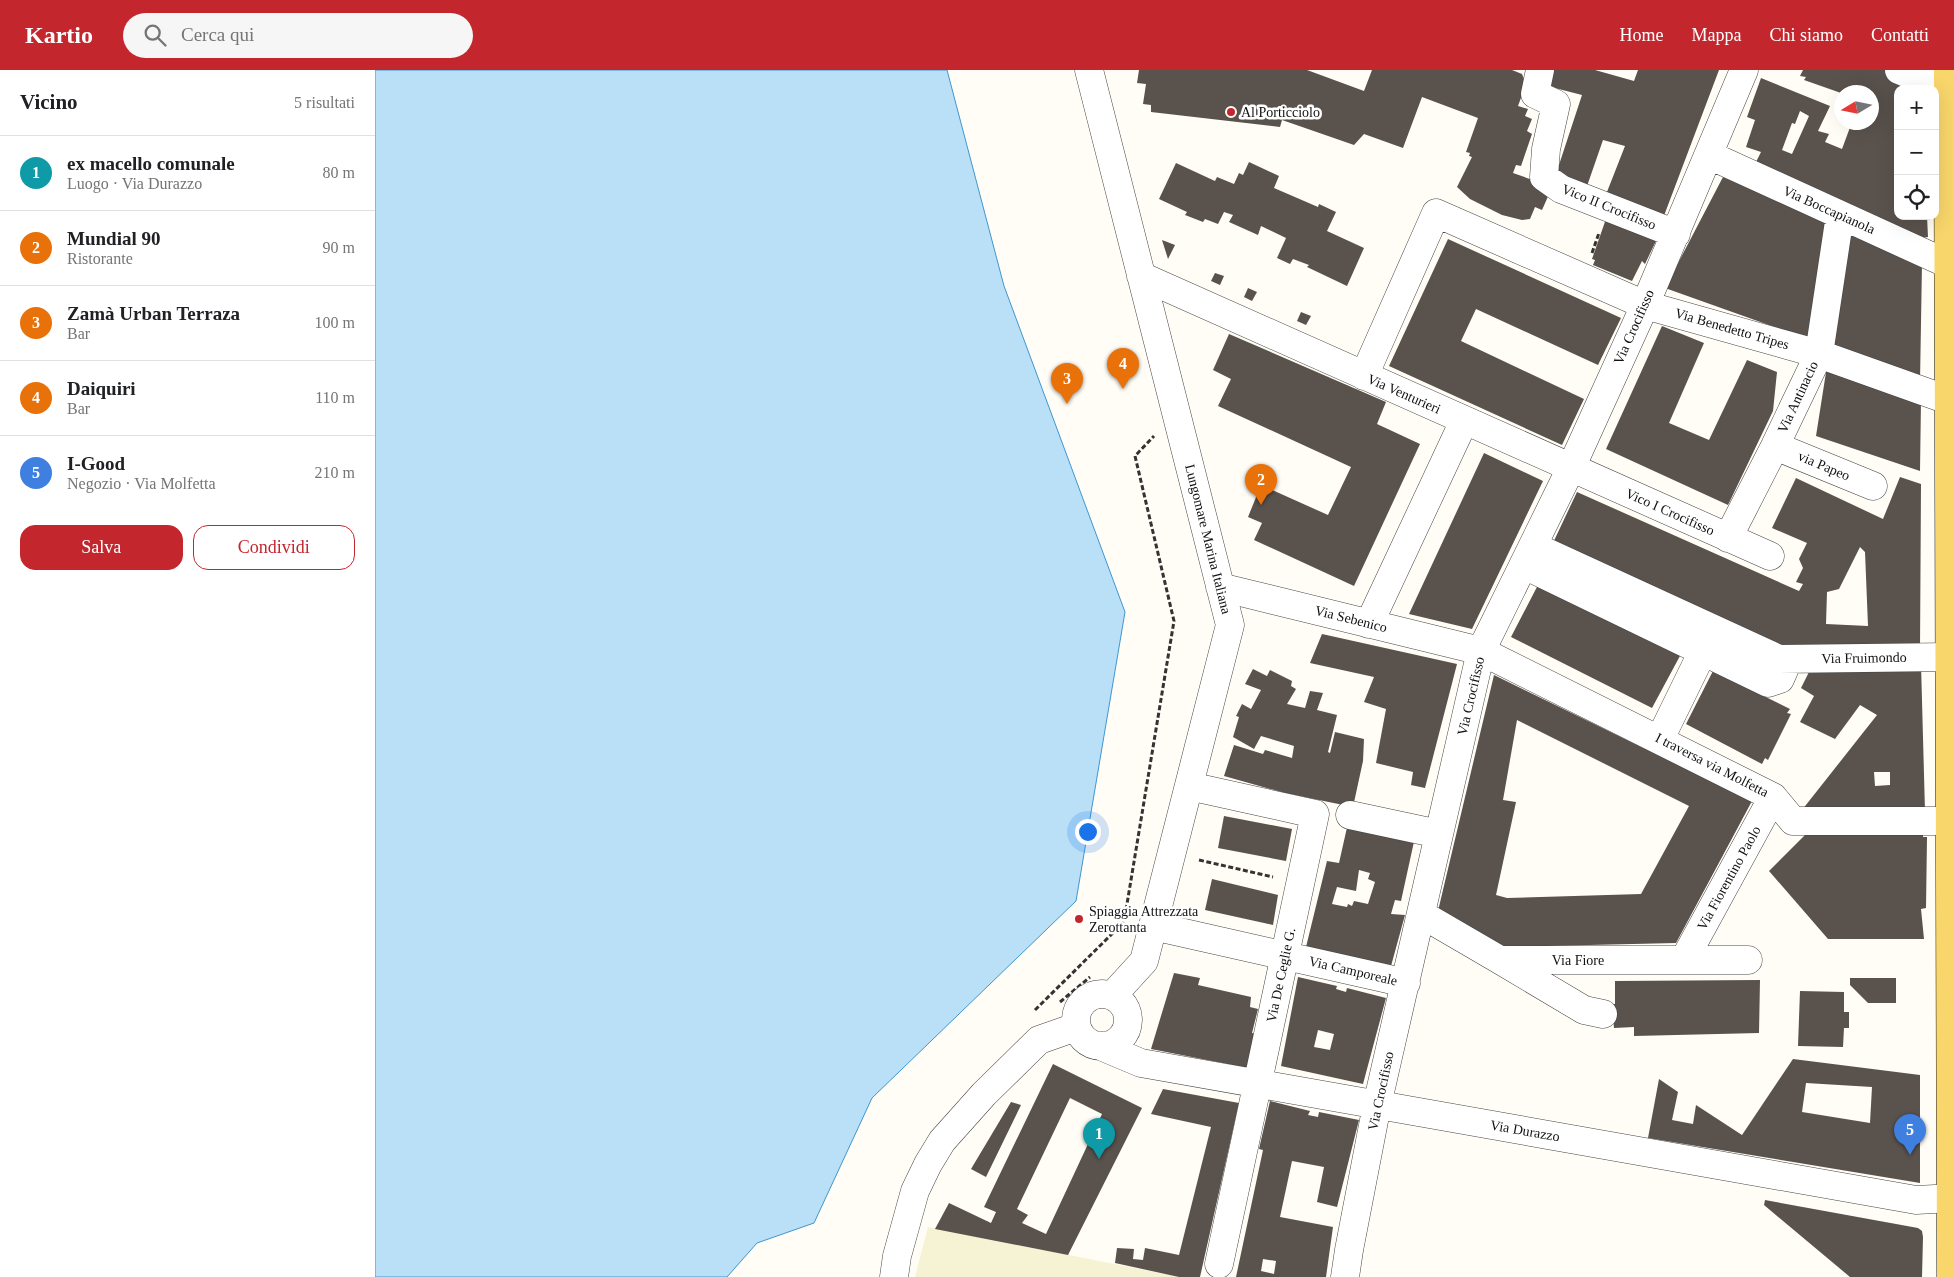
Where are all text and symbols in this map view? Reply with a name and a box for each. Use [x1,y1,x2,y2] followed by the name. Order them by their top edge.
[123,13,473,58] search box
[141,21,169,49] icon: search
[25,22,93,48] text: Kartio
[181,24,254,45] text: Cerca qui
[1620,25,1664,45] text: Home
[1692,25,1741,45] text: Mappa
[1769,25,1843,45] text: Chi siamo
[1871,25,1929,45] text: Contatti
[1834,85,1879,130] north arrow
[1894,85,1939,220] map controls
[1894,85,1939,130] button: +
[20,90,78,114] text: Vicino
[294,94,355,111] text: 5 risultati
[1241,105,1320,120] place label: Al Porticciolo
[1225,106,1237,118] marker: Al Porticciolo
[1894,130,1939,175] button: −
[67,153,235,174] text: ex macello comunale
[32,164,40,181] text: 1
[323,164,355,181] text: 80 m
[67,175,202,192] text: Luogo · Via Durazzo
[1894,175,1939,220] button: locate
[1560,181,1658,233] street label: Vico II Crocifisso
[1781,183,1878,237] street label: Via Boccapianola
[67,228,160,249] text: Mundial 90
[32,239,40,256] text: 2
[323,239,355,256] text: 90 m
[67,250,133,267] text: Ristorante
[1611,287,1657,367] street label: Via Crocifisso
[67,303,240,324] text: Zamà Urban Terraza
[1673,306,1791,352] street label: Via Benedetto Tripes
[32,314,40,331] text: 3
[315,314,355,331] text: 100 m
[67,325,90,342] text: Bar
[1107,348,1139,389] pin: 4
[1775,359,1821,435] street label: Via Antinacio
[1051,363,1083,404] pin: 3
[1365,371,1443,417] street label: Via Venturieri
[67,378,136,399] text: Daiquiri
[32,389,40,406] text: 4
[315,389,355,406] text: 110 m
[67,400,90,417] text: Bar
[1796,448,1852,484] street label: via Papeo
[67,453,125,474] text: I-Good
[1182,463,1234,616] street label: Lungomare Marina Italiana
[32,464,40,481] text: 5
[315,464,355,481] text: 210 m
[1245,464,1277,505] pin: 2
[67,475,215,492] text: Negozio · Via Molfetta
[1623,486,1717,538] street label: Vico I Crocifisso
[20,525,183,570] button: Salva
[193,525,355,570] button: Condividi
[1313,603,1389,635] street label: Via Sebenico
[1821,650,1907,666] street label: Via Fruimondo
[1455,655,1487,737] street label: Via Crocifisso
[1653,730,1772,800] street label: I traversa via Molfetta
[1075,819,1101,845] your location
[1694,823,1764,933] street label: Via Fiorentino Paolo
[1089,904,1199,935] place label: Spiaggia Attrezzata Zerottanta
[1073,913,1085,925] marker: Spiaggia Attrezzata Zerottanta
[1264,926,1298,1024] street label: Via De Ceglie G.
[1552,953,1604,968] street label: Via Fiore
[1307,954,1399,988] street label: Via Camporeale
[1365,1050,1397,1132] street label: Via Crocifisso
[1894,1114,1926,1155] pin: 5
[1083,1118,1115,1159] pin: 1
[1489,1118,1561,1144] street label: Via Durazzo

